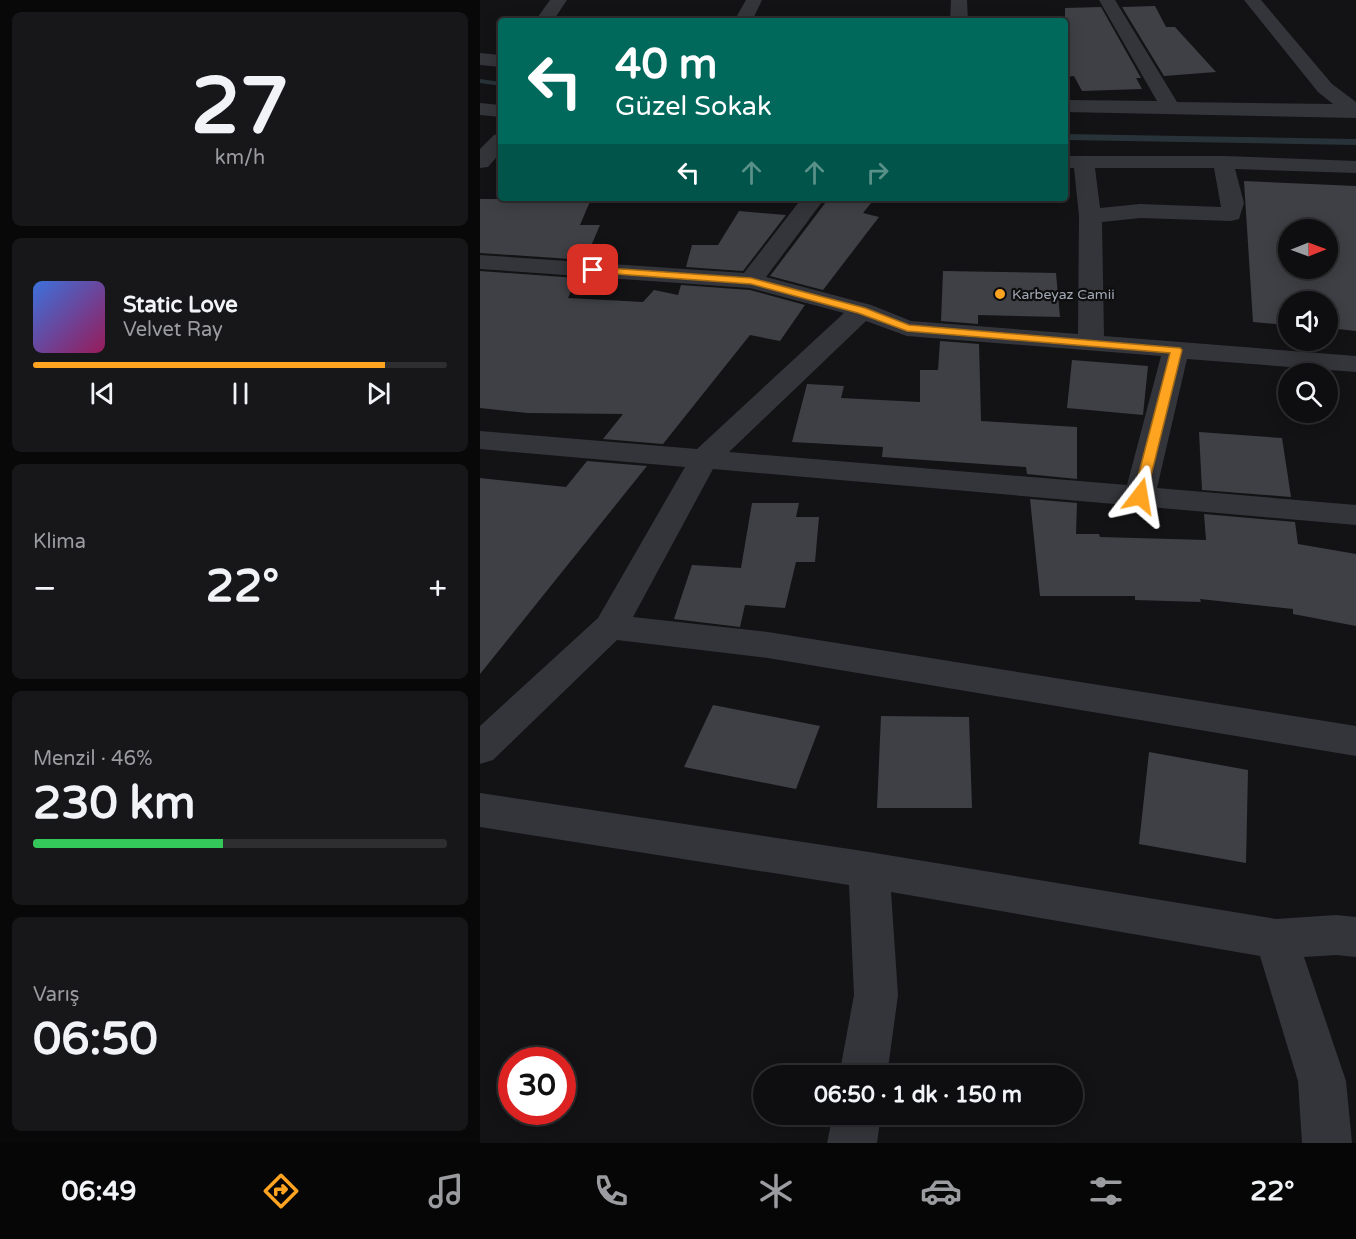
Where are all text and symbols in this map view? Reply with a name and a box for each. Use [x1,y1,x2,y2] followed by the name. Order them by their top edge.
[615,39,717,90] text: 40 m
[516,42,594,120] icon: left
[191,60,289,154] text: 27
[615,90,772,123] text: Güzel Sokak
[215,146,265,170] text: km/h
[672,156,705,189] icon: left
[735,156,768,189] icon: ahead
[798,156,831,189] icon: ahead
[861,156,894,189] icon: right
[1278,219,1338,279] north arrow
[1278,219,1338,423] map controls
[567,244,618,295] pin
[576,253,609,286] icon: arrive
[1012,286,1115,303] place label: Karbeyaz Camii
[993,287,1007,301] marker: Karbeyaz Camii
[1278,291,1338,351] button: sound
[123,292,238,318] text: Static Love
[123,318,223,342] text: Velvet Ray
[1278,363,1338,423] button: search
[86,377,119,410] icon: previous
[224,377,257,410] icon: pause
[362,377,395,410] icon: next
[1108,464,1172,528] position arrow
[33,530,86,554] text: Klima
[206,560,279,614] text: 22°
[33,569,57,608] text: −
[428,569,447,608] text: +
[33,747,152,771] text: Menzil · 46%
[33,777,195,831] text: 230 km
[33,983,79,1007] text: Varış
[33,1013,158,1067] text: 06:50
[498,1047,576,1125] speed limit sign: 30
[814,1082,1022,1108] text: 06:50 · 1 dk · 150 m
[260,1170,302,1212] icon: directions
[425,1170,467,1212] icon: music
[590,1170,632,1212] icon: phone
[755,1170,797,1212] icon: climate
[920,1170,962,1212] icon: car
[1085,1170,1127,1212] icon: filters
[62,1175,136,1208] text: 06:49
[1250,1175,1294,1208] text: 22°

